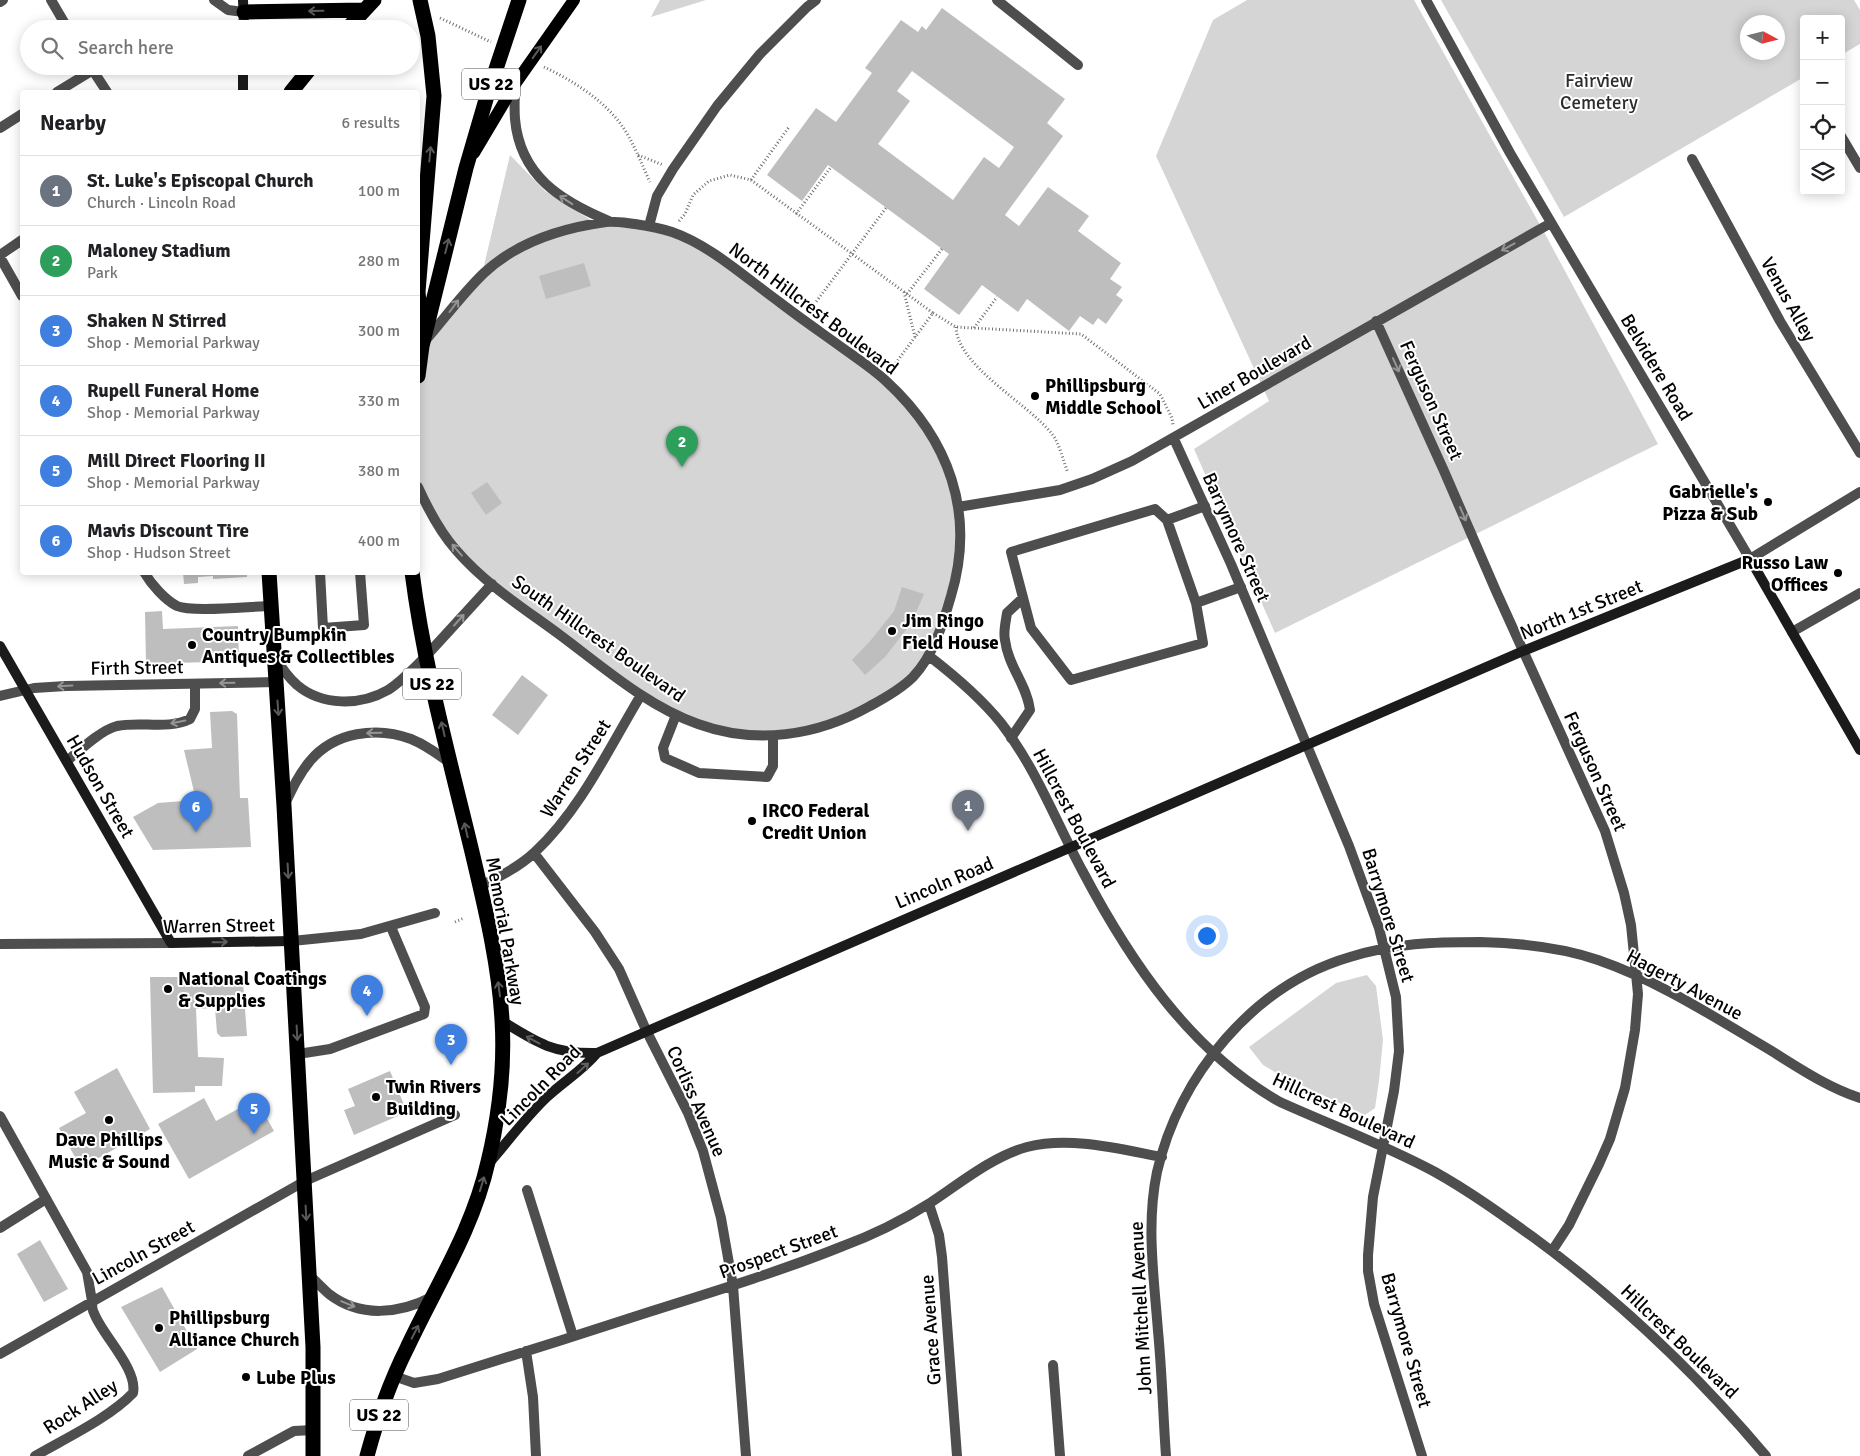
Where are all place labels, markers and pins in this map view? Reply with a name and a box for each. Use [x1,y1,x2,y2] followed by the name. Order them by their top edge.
[1045,374,1162,420] place label: Phillipsburg Middle School
[1029,390,1041,402] marker: Phillipsburg Middle School
[666,426,698,467] pin: 2
[1662,480,1758,526] place label: Gabrielle's Pizza & Sub
[1762,496,1774,508] marker: Gabrielle's Pizza & Sub
[1741,551,1829,597] place label: Russo Law Offices
[1832,567,1844,579] marker: Russo Law Offices
[902,609,999,655] place label: Jim Ringo Field House
[202,623,395,669] place label: Country Bumpkin Antiques & Collectibles
[886,625,898,637] marker: Jim Ringo Field House
[186,639,198,651] marker: Country Bumpkin Antiques & Collectibles
[952,790,984,831] pin: 1
[180,791,212,832] pin: 6
[762,799,869,845] place label: IRCO Federal Credit Union
[746,815,758,827] marker: IRCO Federal Credit Union
[178,967,327,1013] place label: National Coatings & Supplies
[351,975,383,1016] pin: 4
[162,983,174,995] marker: National Coatings & Supplies
[435,1024,467,1065] pin: 3
[386,1075,481,1121] place label: Twin Rivers Building
[370,1091,382,1103] marker: Twin Rivers Building
[238,1093,270,1134] pin: 5
[103,1114,115,1126] marker: Dave Phillips Music & Sound
[48,1128,170,1174] place label: Dave Phillips Music & Sound
[169,1306,300,1352] place label: Phillipsburg Alliance Church
[153,1322,165,1334] marker: Phillipsburg Alliance Church
[256,1366,336,1390] place label: Lube Plus
[240,1371,252,1383] marker: Lube Plus

